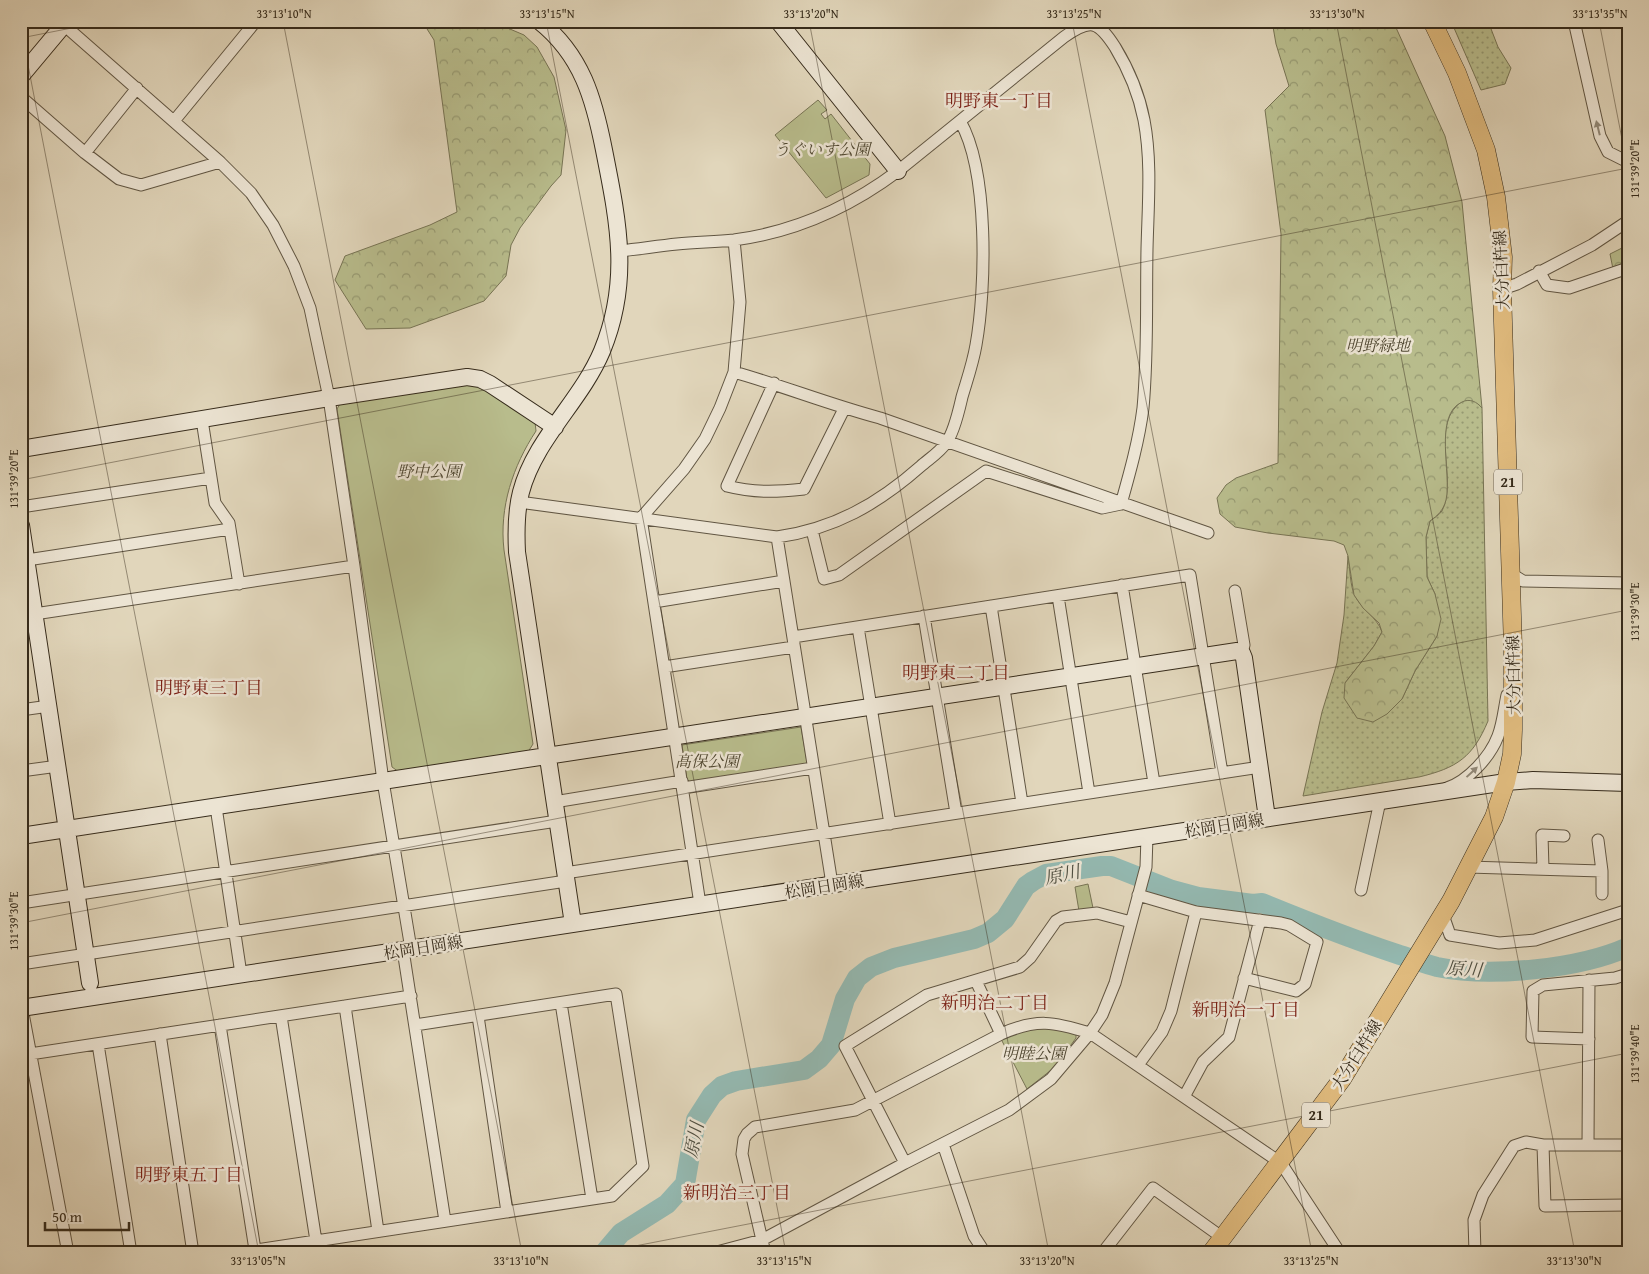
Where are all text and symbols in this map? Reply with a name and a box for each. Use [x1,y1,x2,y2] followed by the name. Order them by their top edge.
[256,5,312,22] text: 33°13'10"N
[519,5,575,22] text: 33°13'15"N
[783,5,839,22] text: 33°13'20"N
[1046,5,1102,22] text: 33°13'25"N
[1309,5,1365,22] text: 33°13'30"N
[1572,5,1628,22] text: 33°13'35"N
[945,87,1053,114] district label: 明野東一丁目
[1594,121,1602,136] one-way arrow
[774,137,873,161] park label: うぐいす公園
[1626,139,1643,199] text: 131°39'20"E
[1487,229,1515,311] street label: 大分臼杵線
[1346,333,1412,357] park label: 明野緑地
[5,449,22,509] text: 131°39'20"E
[397,459,464,483] park label: 野中公園
[1494,470,1522,494] road number: 21
[1626,582,1643,642] text: 131°39'30"E
[1500,635,1526,715] street label: 大分臼杵線
[902,659,1010,686] district label: 明野東二丁目
[155,674,263,701] district label: 明野東三丁目
[675,749,742,773] park label: 髙保公園
[1465,766,1477,778] one-way arrow
[1183,807,1265,843] street label: 松岡日岡線
[1041,857,1084,891] water label: 原川
[783,868,865,904] street label: 松岡日岡線
[5,891,22,951] text: 131°39'30"E
[382,929,464,965] street label: 松岡日岡線
[1445,953,1485,984] water label: 原川
[941,989,1049,1016] district label: 新明治二丁目
[1192,996,1300,1023] district label: 新明治一丁目
[1325,1015,1387,1095] street label: 大分臼杵線
[1626,1024,1643,1084] text: 131°39'40"E
[1002,1041,1069,1065] park label: 明睦公園
[1302,1102,1330,1128] road number: 21
[677,1118,711,1160] water label: 原川
[135,1161,243,1188] district label: 明野東五丁目
[683,1179,791,1206] district label: 新明治三丁目
[45,1199,129,1231] scale bar
[52,1206,83,1227] text: 50 m
[230,1252,286,1269] text: 33°13'05"N
[493,1252,549,1269] text: 33°13'10"N
[756,1252,812,1269] text: 33°13'15"N
[1019,1252,1075,1269] text: 33°13'20"N
[1283,1252,1339,1269] text: 33°13'25"N
[1546,1252,1602,1269] text: 33°13'30"N

